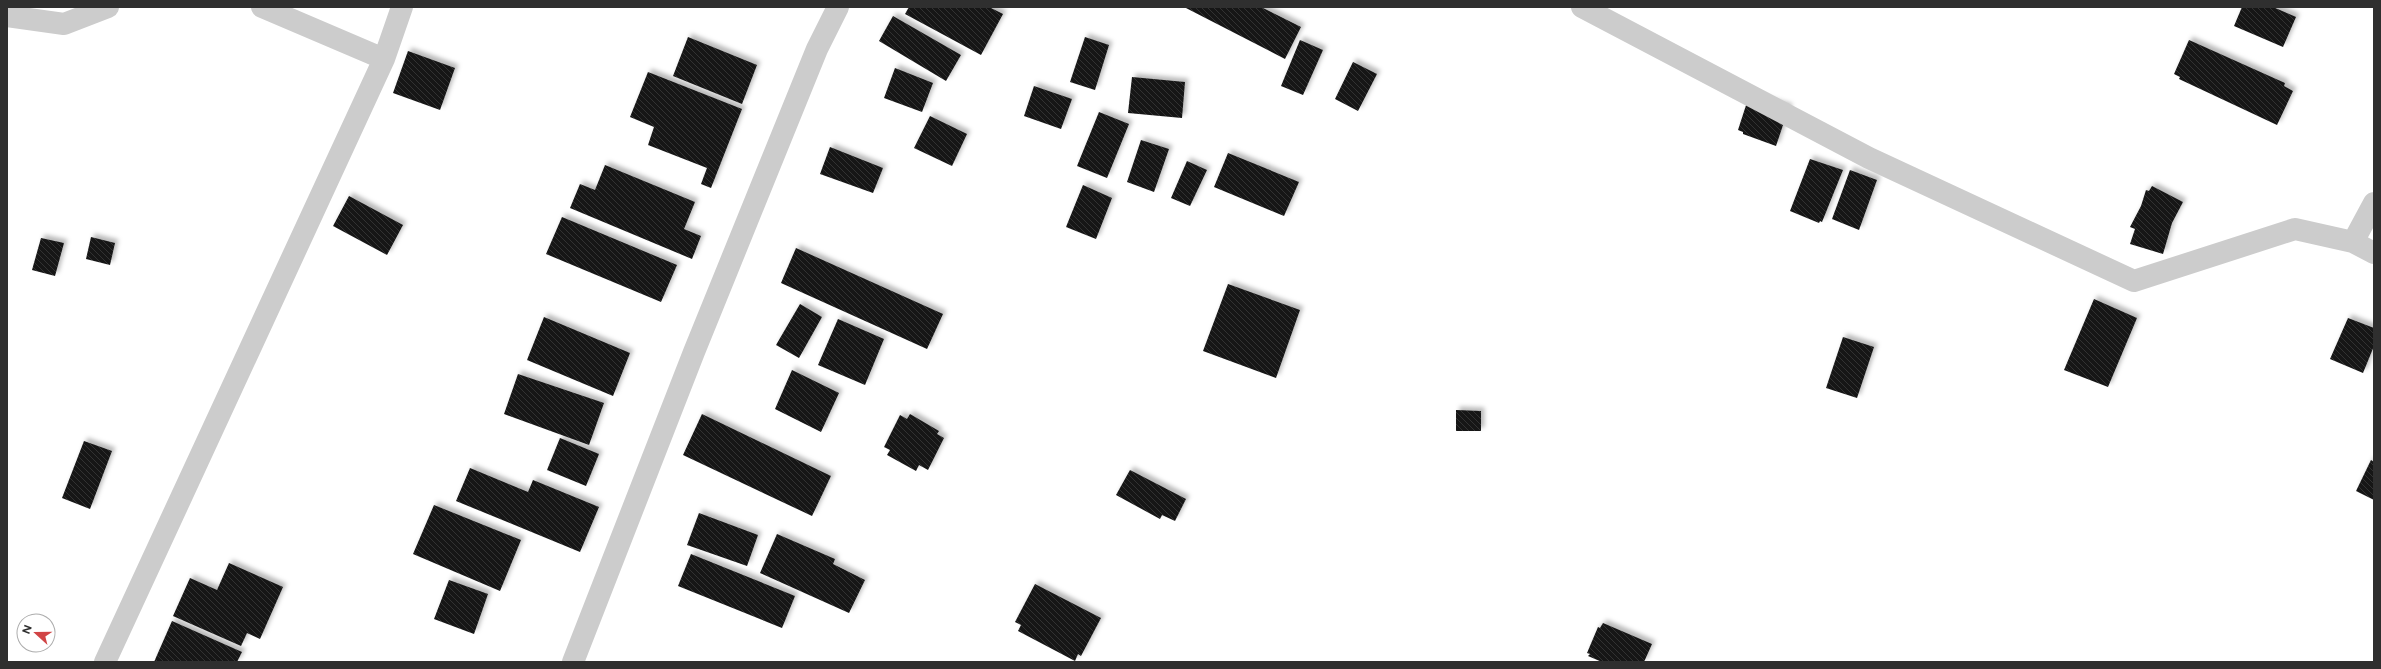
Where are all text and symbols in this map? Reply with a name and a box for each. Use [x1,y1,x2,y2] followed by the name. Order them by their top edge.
[16,613,56,653] north arrow
[20,623,35,636] text: N

